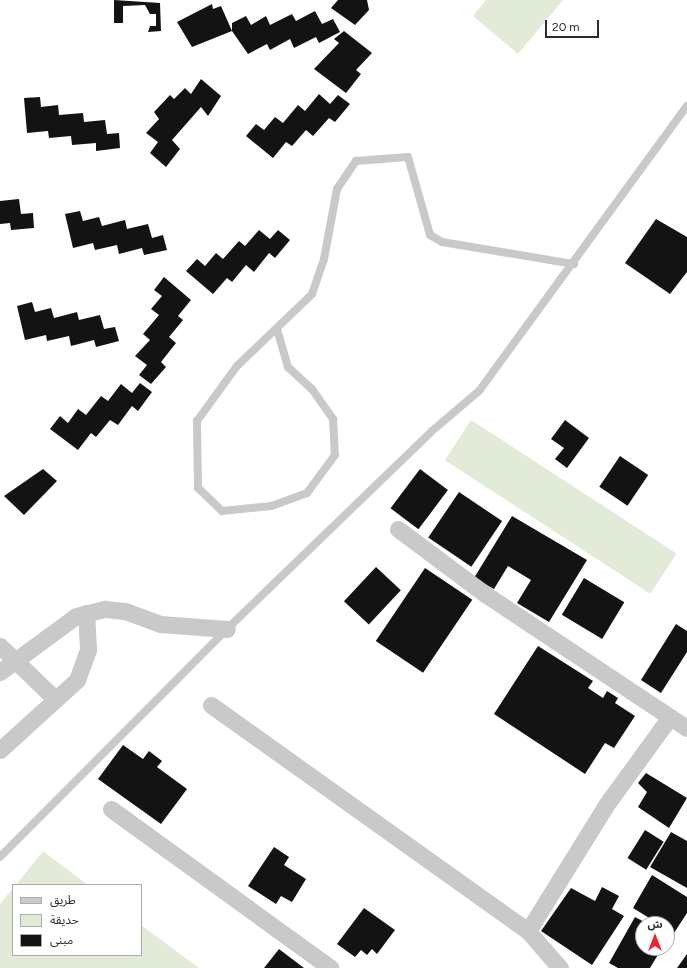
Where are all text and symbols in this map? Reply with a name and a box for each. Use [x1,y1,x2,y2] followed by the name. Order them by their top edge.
[547,12,601,38] scale bar
[552,20,580,34] text: 20 m
[12,884,142,956] legend
[50,893,76,907] text: طريق
[50,913,79,927] text: حديقة
[635,916,675,956] north arrow
[647,918,663,931] text: ش
[50,933,73,947] text: مبنى

